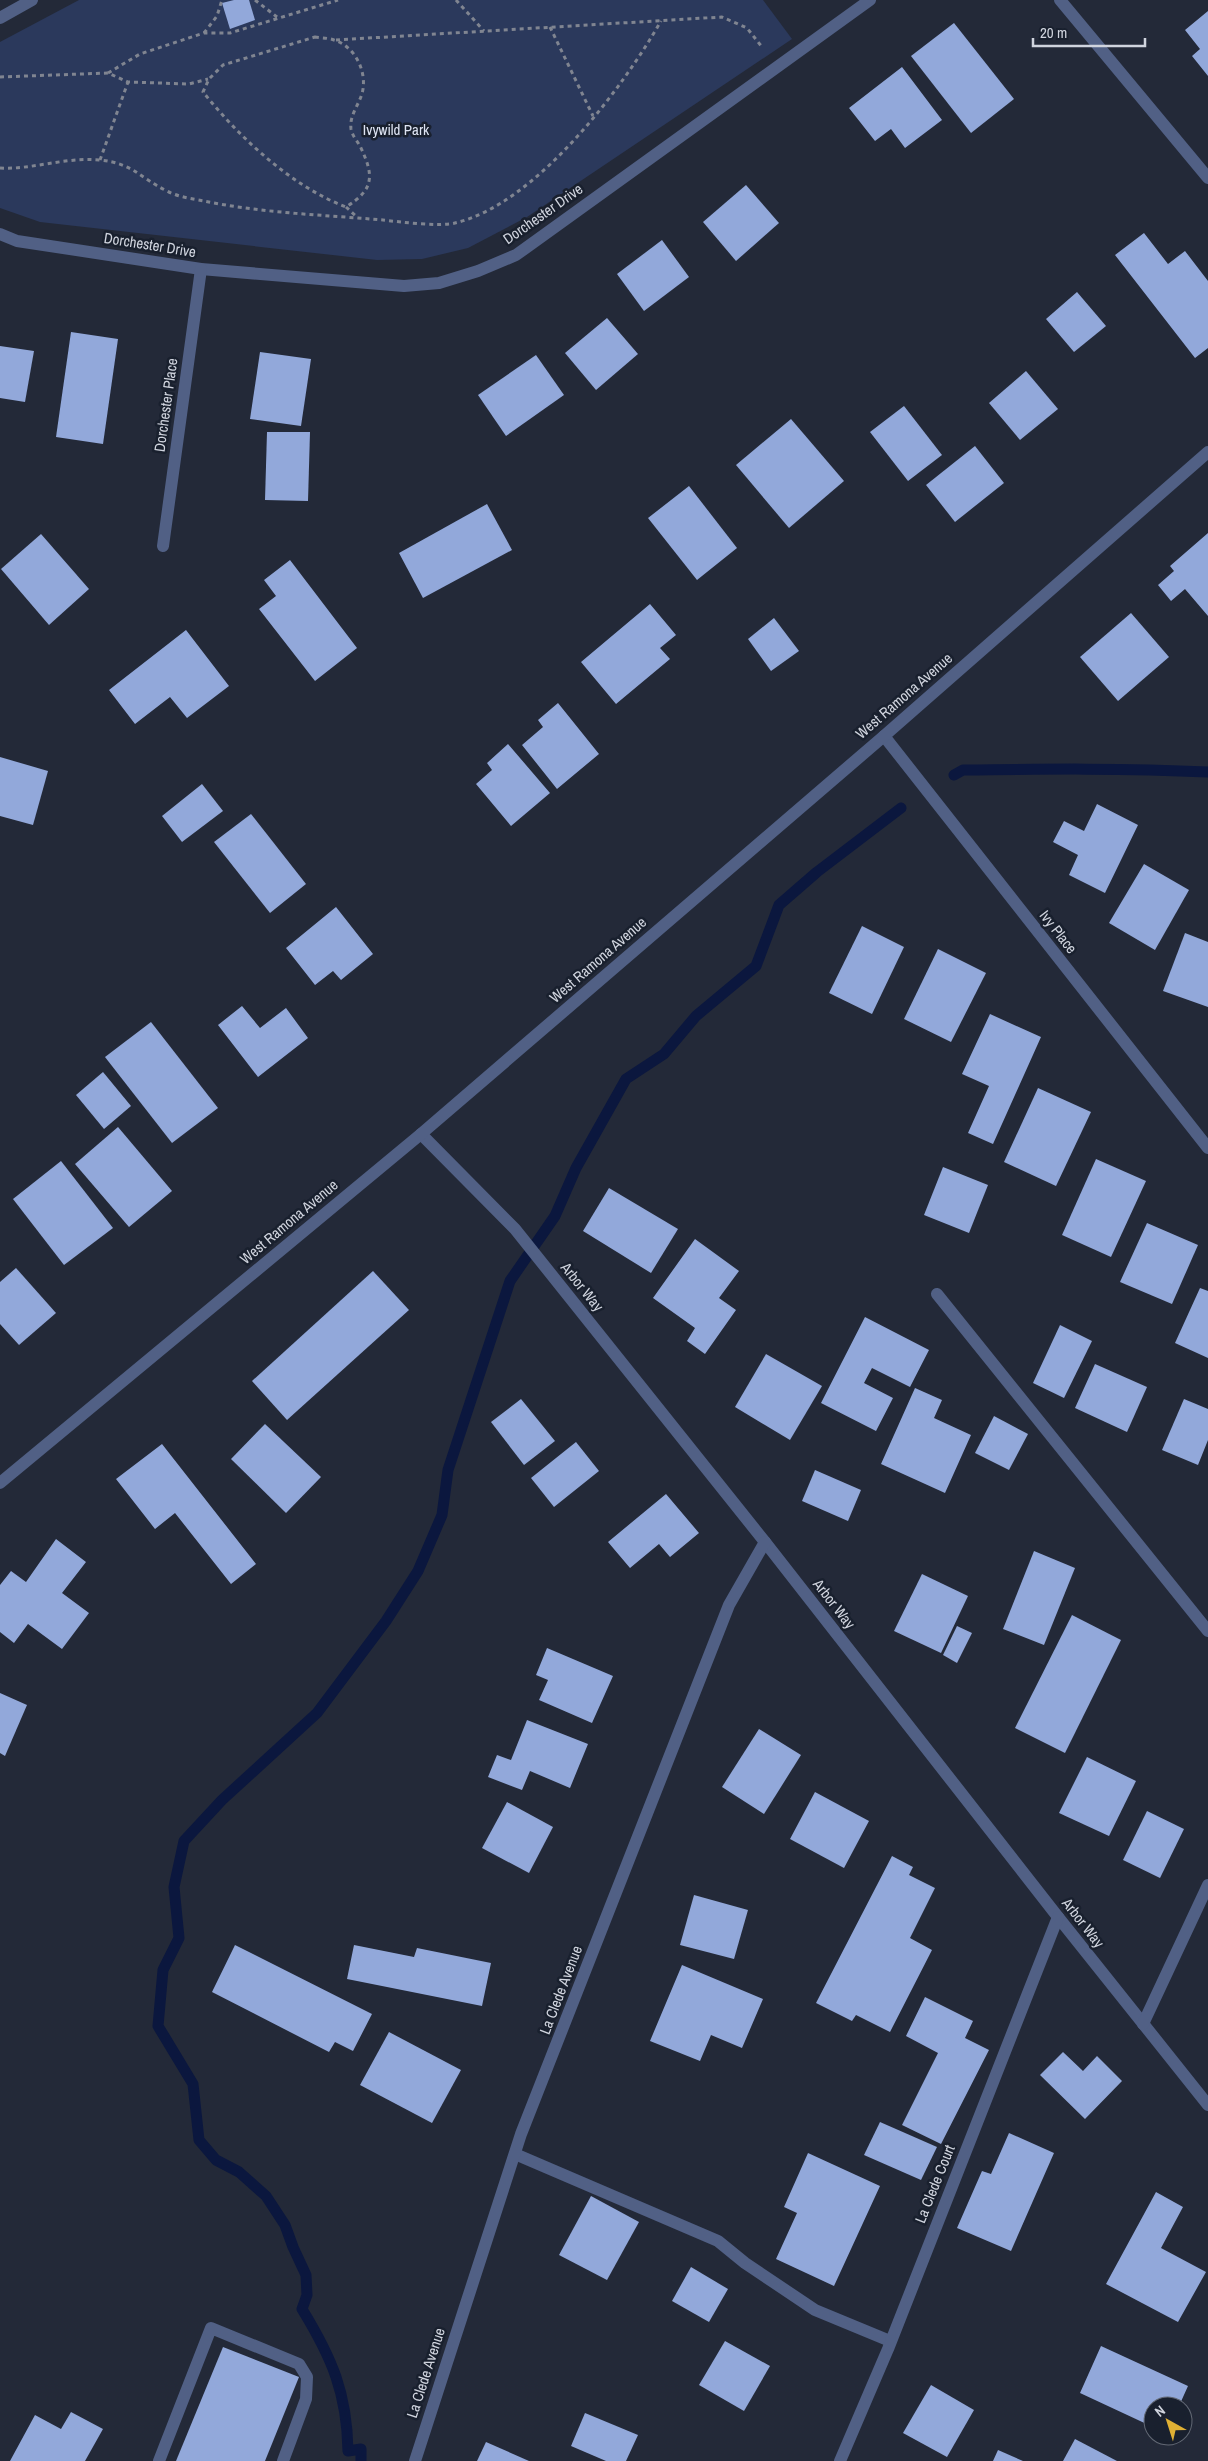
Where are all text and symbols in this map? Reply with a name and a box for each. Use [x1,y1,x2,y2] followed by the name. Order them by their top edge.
[1033,15,1146,47] scale bar
[1040,22,1067,43] text: 20 m
[363,119,430,140] park label: Ivywild Park
[499,178,587,249] street label: Dorchester Drive
[103,227,198,262] street label: Dorchester Drive
[149,357,182,453] street label: Dorchester Place
[851,648,957,744] street label: West Ramona Avenue
[1035,906,1082,958] street label: Ivy Place
[545,912,651,1008] street label: West Ramona Avenue
[235,1174,342,1269] street label: West Ramona Avenue
[555,1257,609,1316] street label: Arbor Way
[808,1574,861,1634] street label: Arbor Way
[1057,1893,1110,1953] street label: Arbor Way
[534,1942,587,2037] street label: La Clede Avenue
[909,2141,960,2226] street label: La Clede Court
[401,2325,450,2421] street label: La Clede Avenue
[1143,2396,1193,2446] north arrow
[1151,2401,1169,2421] text: N

